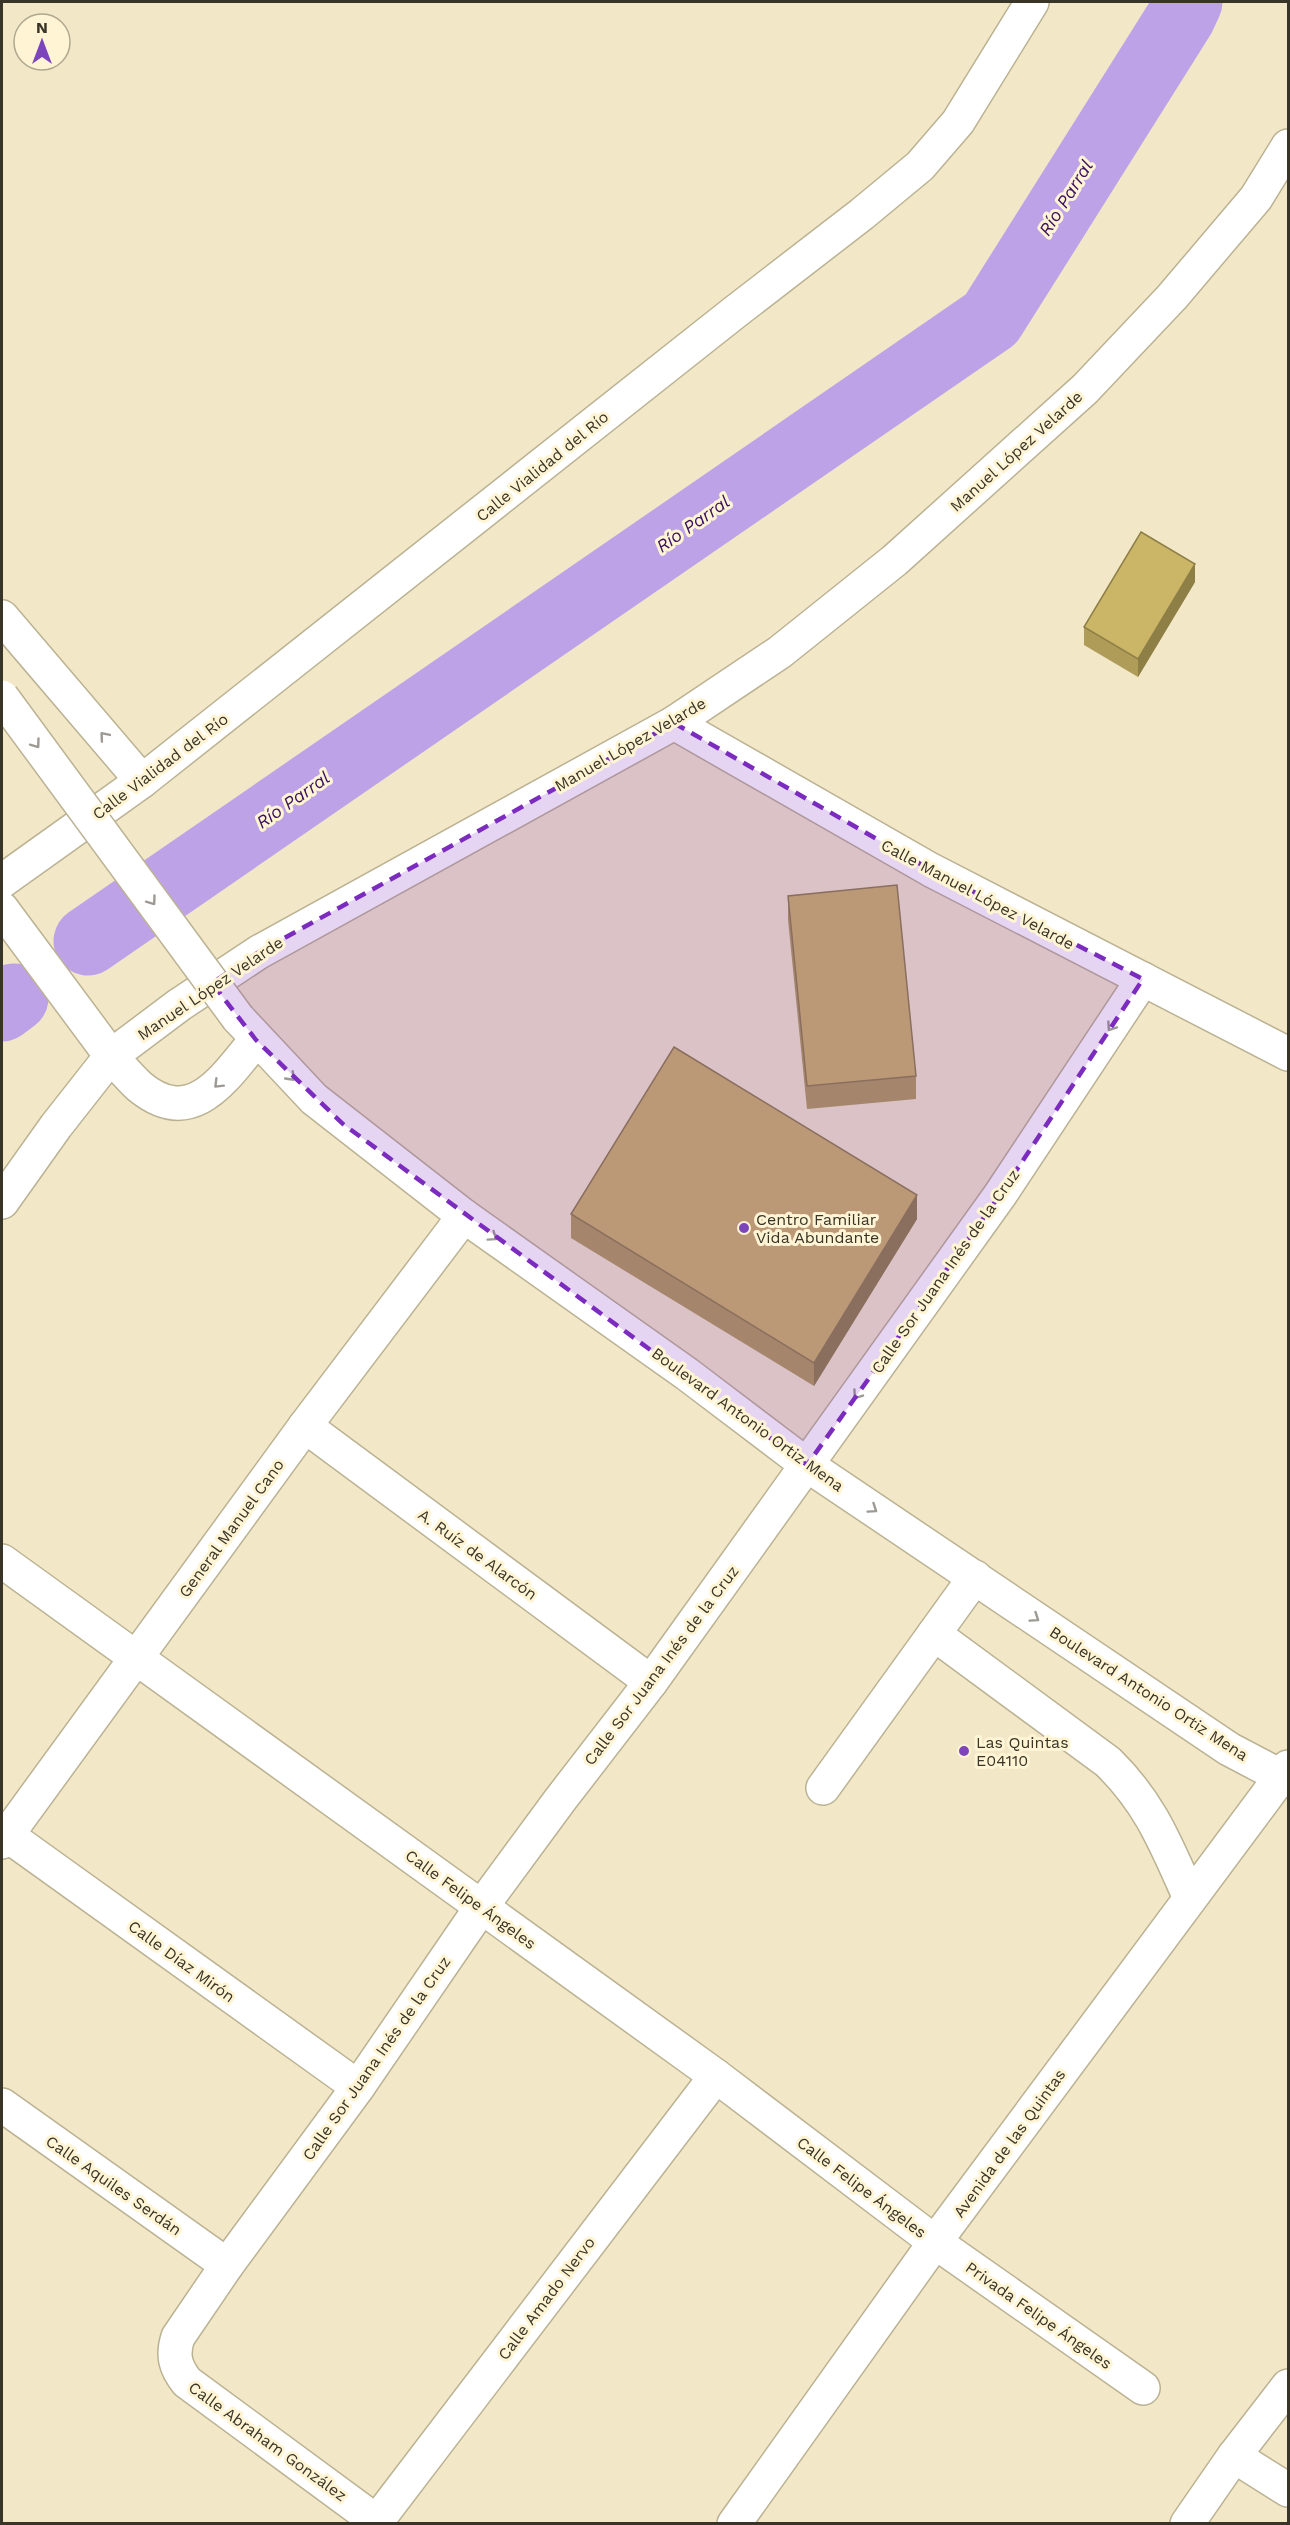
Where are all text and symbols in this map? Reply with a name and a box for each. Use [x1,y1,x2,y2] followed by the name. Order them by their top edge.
[12,12,72,72] north arrow
[36,18,48,37] text: N
[1034,156,1097,239] water label: Río Parral
[946,387,1086,516] street label: Manuel López Velarde
[472,407,612,526] street label: Calle Vialidad del Río
[652,491,734,557] water label: Río Parral
[551,693,709,796] street label: Manuel López Velarde
[89,709,232,824] street label: Calle Vialidad del Río
[101,732,112,743] one-way arrow
[29,737,40,748] one-way arrow
[252,767,334,833] water label: Río Parral
[878,835,1078,954] street label: Calle Manuel López Velarde
[145,894,156,905] one-way arrow
[134,933,287,1044] street label: Manuel López Velarde
[1107,1021,1118,1032] one-way arrow
[284,1070,295,1080] one-way arrow
[214,1076,225,1087] one-way arrow
[867,1166,1023,1377] street label: Calle Sor Juana Inés de la Cruz
[756,1210,879,1247] place label: Centro Familiar Vida Abundante
[737,1221,751,1235] marker: Centro Familiar Vida Abundante
[486,1230,497,1241] one-way arrow
[648,1343,847,1495] street label: Boulevard Antonio Ortiz Mena
[853,1389,864,1400] one-way arrow
[175,1456,288,1601] street label: General Manuel Cano
[867,1502,878,1513] one-way arrow
[415,1505,541,1604] street label: A. Ruíz de Alarcón
[580,1562,743,1769] street label: Calle Sor Juana Inés de la Cruz
[1029,1611,1040,1622] one-way arrow
[1046,1622,1251,1765] street label: Boulevard Antonio Ortiz Mena
[976,1733,1069,1770] place label: Las Quintas E04110
[957,1744,971,1758] marker: Las Quintas E04110
[402,1846,540,1953] street label: Calle Felipe Ángeles
[125,1916,239,2006] street label: Calle Díaz Mirón
[298,1953,454,2164] street label: Calle Sor Juana Inés de la Cruz
[949,2065,1070,2221] street label: Avenida de las Quintas
[42,2131,185,2239] street label: Calle Aquiles Serdán
[793,2133,930,2242] street label: Calle Felipe Ángeles
[494,2233,599,2364] street label: Calle Amado Nervo
[962,2258,1115,2373] street label: Privada Felipe Ángeles
[185,2378,350,2505] street label: Calle Abraham González

